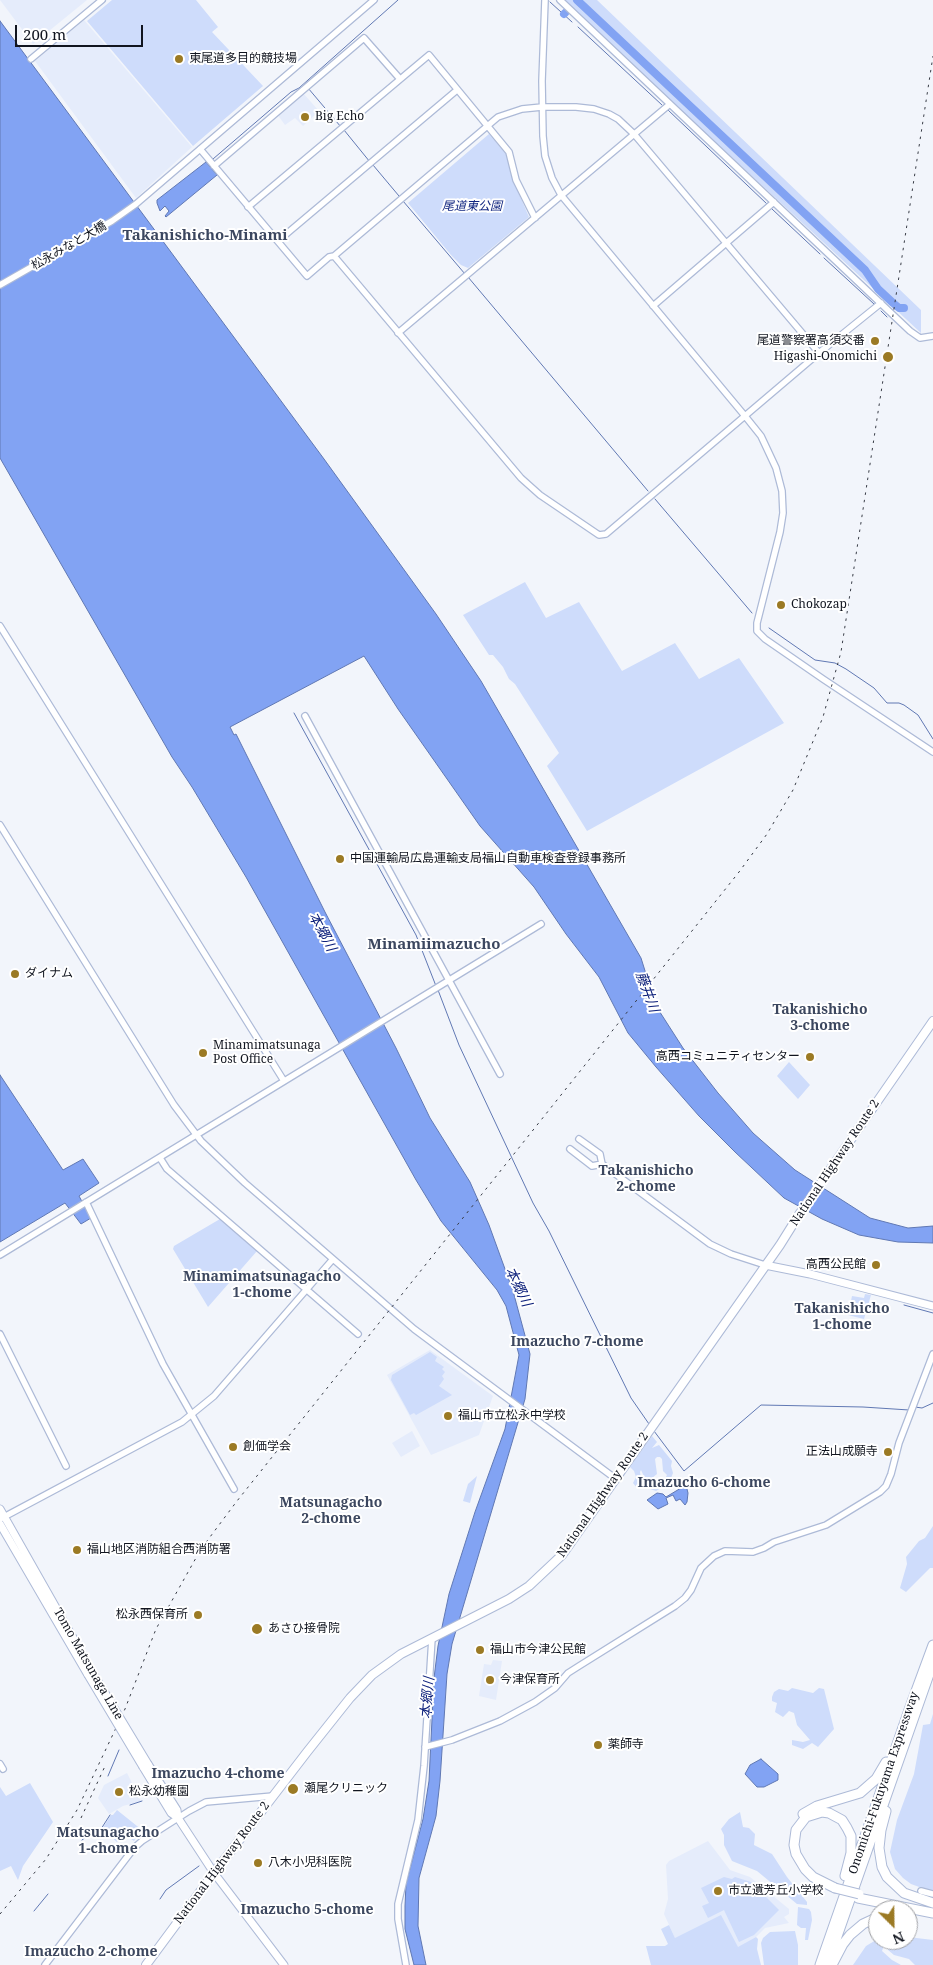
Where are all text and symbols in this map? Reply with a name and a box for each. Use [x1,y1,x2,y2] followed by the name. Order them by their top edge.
[18,15,145,47] scale bar
[23,24,66,44] text: 200 m
[189,52,297,66] place label: 東尾道多目的競技場
[173,53,185,65] marker: 東尾道多目的競技場
[315,110,364,124] place label: Big Echo
[299,111,311,123] marker: Big Echo
[442,200,502,214] park label: 尾道東公園
[29,219,109,273] street label: 松永みなと大橋
[122,227,288,245] district label: Takanishicho-Minami
[757,334,865,348] place label: 尾道警察署高須交番
[869,335,881,347] marker: 尾道警察署高須交番
[774,350,877,364] place label: Higashi-Onomichi
[881,350,895,364] marker: Higashi-Onomichi
[791,598,847,612] place label: Chokozap
[775,599,787,611] marker: Chokozap
[350,852,626,866] place label: 中国運輸局広島運輸支局福山自動車検査登録事務所
[334,853,346,865] marker: 中国運輸局広島運輸支局福山自動車検査登録事務所
[305,910,339,954] water label: 本郷川
[368,936,500,954] district label: Minamiimazucho
[25,967,73,981] place label: ダイナム
[9,968,21,980] marker: ダイナム
[632,969,662,1015] water label: 藤井川
[772,1002,868,1034] district label: Takanishicho 3-chome
[213,1039,321,1067] place label: Minamimatsunaga Post Office
[197,1047,209,1059] marker: Minamimatsunaga Post Office
[656,1050,800,1064] place label: 高西コミュニティセンター
[804,1051,816,1063] marker: 高西コミュニティセンター
[787,1097,883,1229] street label: National Highway Route 2
[598,1163,694,1196] district label: Takanishicho 2-chome
[806,1258,866,1272] place label: 高西公民館
[870,1259,882,1271] marker: 高西公民館
[501,1264,535,1310] water label: 本郷川
[183,1269,341,1302] district label: Minamimatsunagacho 1-chome
[794,1301,890,1334] district label: Takanishicho 1-chome
[511,1334,643,1350] district label: Imazucho 7-chome
[458,1409,566,1423] place label: 福山市立松永中学校
[442,1410,454,1422] marker: 福山市立松永中学校
[554,1430,652,1560] street label: National Highway Route 2
[243,1440,291,1454] place label: 創価学会
[227,1441,239,1453] marker: 創価学会
[806,1445,878,1459] place label: 正法山成願寺
[882,1446,894,1458] marker: 正法山成願寺
[638,1475,770,1491] district label: Imazucho 6-chome
[280,1495,382,1528] district label: Matsunagacho 2-chome
[87,1543,231,1557] place label: 福山地区消防組合西消防署
[71,1544,83,1556] marker: 福山地区消防組合西消防署
[50,1606,126,1722] street label: Tomo Matsunaga Line
[116,1608,188,1622] place label: 松永西保育所
[192,1609,204,1621] marker: 松永西保育所
[250,1622,264,1636] marker: あさひ接骨院
[268,1622,340,1636] place label: あさひ接骨院
[490,1643,586,1657] place label: 福山市今津公民館
[474,1644,486,1656] marker: 福山市今津公民館
[500,1673,560,1687] place label: 今津保育所
[484,1674,496,1686] marker: 今津保育所
[418,1676,438,1720] water label: 本郷川
[846,1690,922,1876] street label: Onomichi-Fukuyama Expressway
[608,1738,644,1752] place label: 薬師寺
[592,1739,604,1751] marker: 薬師寺
[152,1766,284,1782] district label: Imazucho 4-chome
[286,1782,300,1796] marker: 瀬尾クリニック
[304,1782,388,1796] place label: 瀬尾クリニック
[129,1785,189,1799] place label: 松永幼稚園
[113,1786,125,1798] marker: 松永幼稚園
[171,1799,273,1927] street label: National Highway Route 2
[57,1825,159,1858] district label: Matsunagacho 1-chome
[268,1856,352,1870] place label: 八木小児科医院
[252,1857,264,1869] marker: 八木小児科医院
[728,1884,824,1898] place label: 市立遺芳丘小学校
[712,1885,724,1897] marker: 市立遺芳丘小学校
[868,1900,918,1950] north arrow
[241,1902,373,1918] district label: Imazucho 5-chome
[890,1927,907,1949] text: N
[25,1944,157,1960] district label: Imazucho 2-chome

